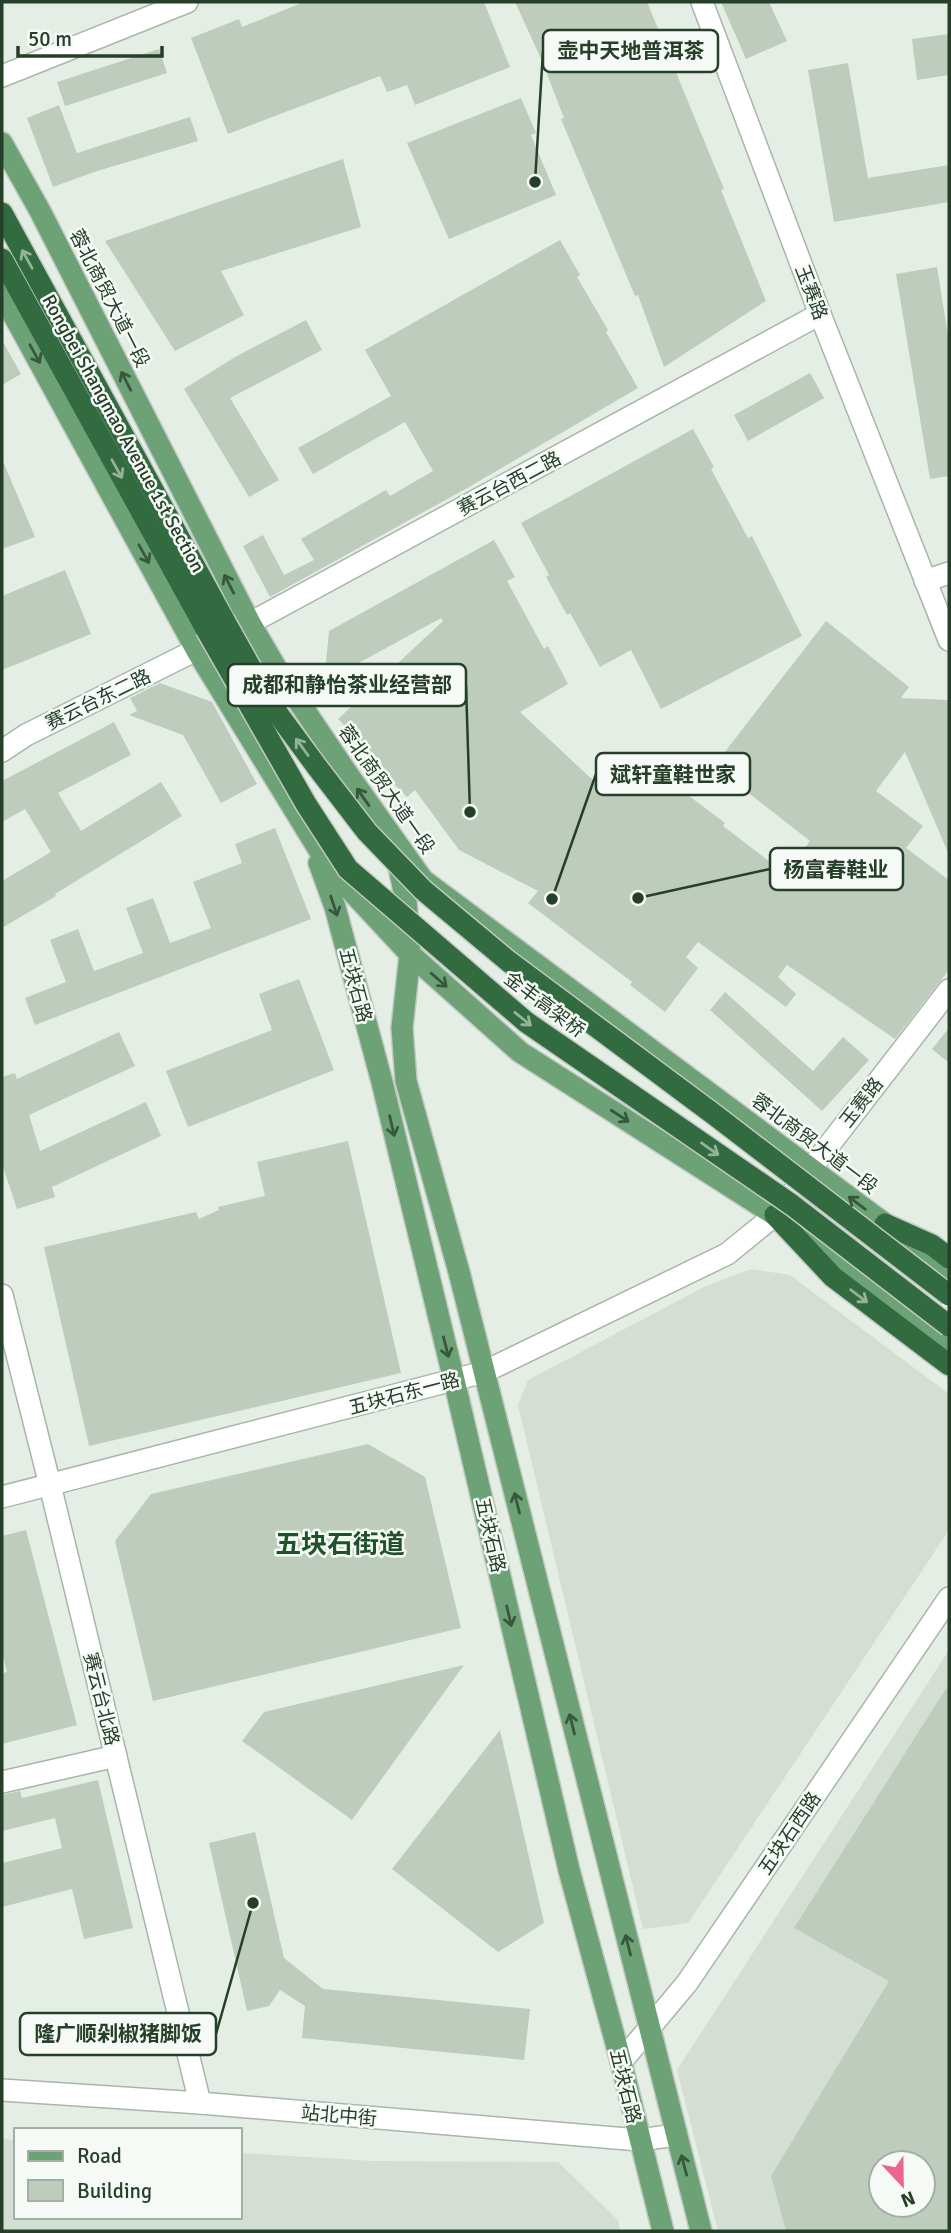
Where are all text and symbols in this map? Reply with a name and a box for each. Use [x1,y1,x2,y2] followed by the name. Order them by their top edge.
[18,14,161,58] scale bar
[28,26,72,52] text: 50 m
[543,30,718,72] callout: 壶中天地普洱茶
[558,38,705,64] text: 壶中天地普洱茶
[64,225,154,372] street label: 蓉北商贸大道一段
[20,249,33,270] one-way arrow
[790,261,832,323] street label: 玉赛路
[36,290,210,577] street label: Rongbei Shangmao Avenue 1st Section
[29,343,42,364] one-way arrow
[119,371,132,392] one-way arrow
[454,447,565,521] street label: 赛云台西二路
[111,458,124,479] one-way arrow
[137,543,151,563] one-way arrow
[222,574,236,595] one-way arrow
[42,664,155,736] street label: 赛云台东二路
[228,664,466,706] callout: 成都和静怡茶业经营部
[242,672,452,698] text: 成都和静怡茶业经营部
[333,720,440,859] street label: 蓉北商贸大道一段
[295,737,310,756] one-way arrow
[596,753,750,795] callout: 斌轩童鞋世家
[610,762,736,788] text: 斌轩童鞋世家
[356,788,370,807] one-way arrow
[770,848,903,890] callout: 杨富春鞋业
[784,857,889,883] text: 杨富春鞋业
[329,894,342,916] one-way arrow
[334,945,376,1025] street label: 五块石路
[499,967,590,1043] street label: 金丰高架桥
[430,972,448,988] one-way arrow
[513,1011,532,1026] one-way arrow
[835,1073,889,1132] street label: 玉赛路
[746,1088,882,1199] street label: 蓉北商贸大道一段
[610,1109,630,1123] one-way arrow
[386,1114,399,1137] one-way arrow
[700,1142,719,1156] one-way arrow
[849,1196,867,1211] one-way arrow
[849,1289,868,1304] one-way arrow
[440,1335,453,1357] one-way arrow
[346,1368,462,1420] street label: 五块石东一路
[510,1493,523,1515] one-way arrow
[470,1495,510,1575] street label: 五块石路
[275,1529,405,1561] district label: 五块石街道
[503,1604,517,1627] one-way arrow
[78,1650,124,1748] street label: 赛云台北路
[565,1713,578,1736] one-way arrow
[753,1787,826,1880] street label: 五块石西路
[621,1934,634,1957] one-way arrow
[20,2013,216,2055] callout: 隆广顺剁椒猪脚饭
[34,2021,202,2047] text: 隆广顺剁椒猪脚饭
[604,2046,646,2126] street label: 五块石路
[300,2101,378,2131] street label: 站北中街
[14,2128,242,2219] legend
[77,2143,122,2169] text: Road
[867,2149,937,2219] north arrow
[677,2154,690,2177] one-way arrow
[77,2178,152,2204] text: Building
[897,2185,919,2212] text: N

